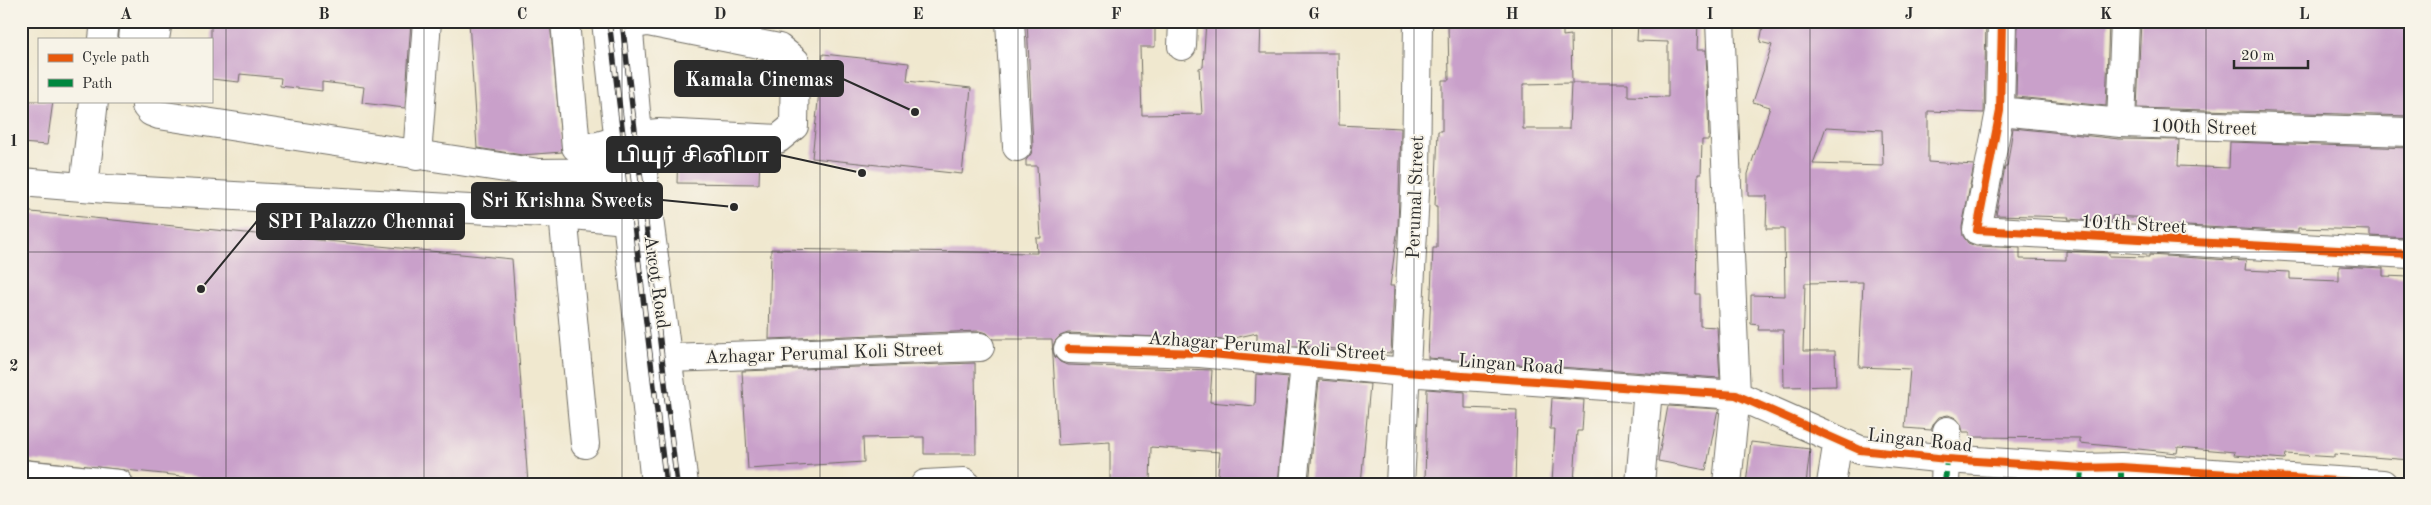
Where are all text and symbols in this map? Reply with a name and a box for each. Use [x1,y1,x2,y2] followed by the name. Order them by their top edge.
[120,7,132,23] text: A
[318,7,330,23] text: B
[517,7,527,23] text: C
[714,7,726,23] text: D
[912,7,924,23] text: E
[1111,7,1122,23] text: F
[1308,7,1320,23] text: G
[1505,7,1519,23] text: H
[1706,7,1714,23] text: I
[1905,7,1914,23] text: J
[2100,7,2112,23] text: K
[2299,7,2310,23] text: L
[38,38,212,102] legend
[2234,38,2307,70] scale bar
[2241,49,2275,64] text: 20 m
[82,51,150,66] text: Cycle path
[675,61,843,96] callout: Kamala Cinemas
[685,71,833,91] text: Kamala Cinemas
[82,77,112,92] text: Path
[2151,117,2257,140] street label: 100th Street
[9,134,19,150] text: 1
[1405,135,1428,259] street label: Perumal Street
[607,137,780,172] callout: பியுர் சினிமா
[617,144,770,169] text: பியுர் சினிமா
[472,183,662,218] callout: Sri Krishna Sweets
[482,192,652,212] text: Sri Krishna Sweets
[257,204,464,239] callout: SPI Palazzo Chennai
[268,213,454,233] text: SPI Palazzo Chennai
[2081,213,2187,238] street label: 101th Street
[640,234,672,330] street label: Arcot Road
[1147,330,1387,365] street label: Azhagar Perumal Koli Street
[705,341,944,368] street label: Azhagar Perumal Koli Street
[1457,352,1564,379] street label: Lingan Road
[9,359,19,375] text: 2
[1866,427,1973,456] street label: Lingan Road

